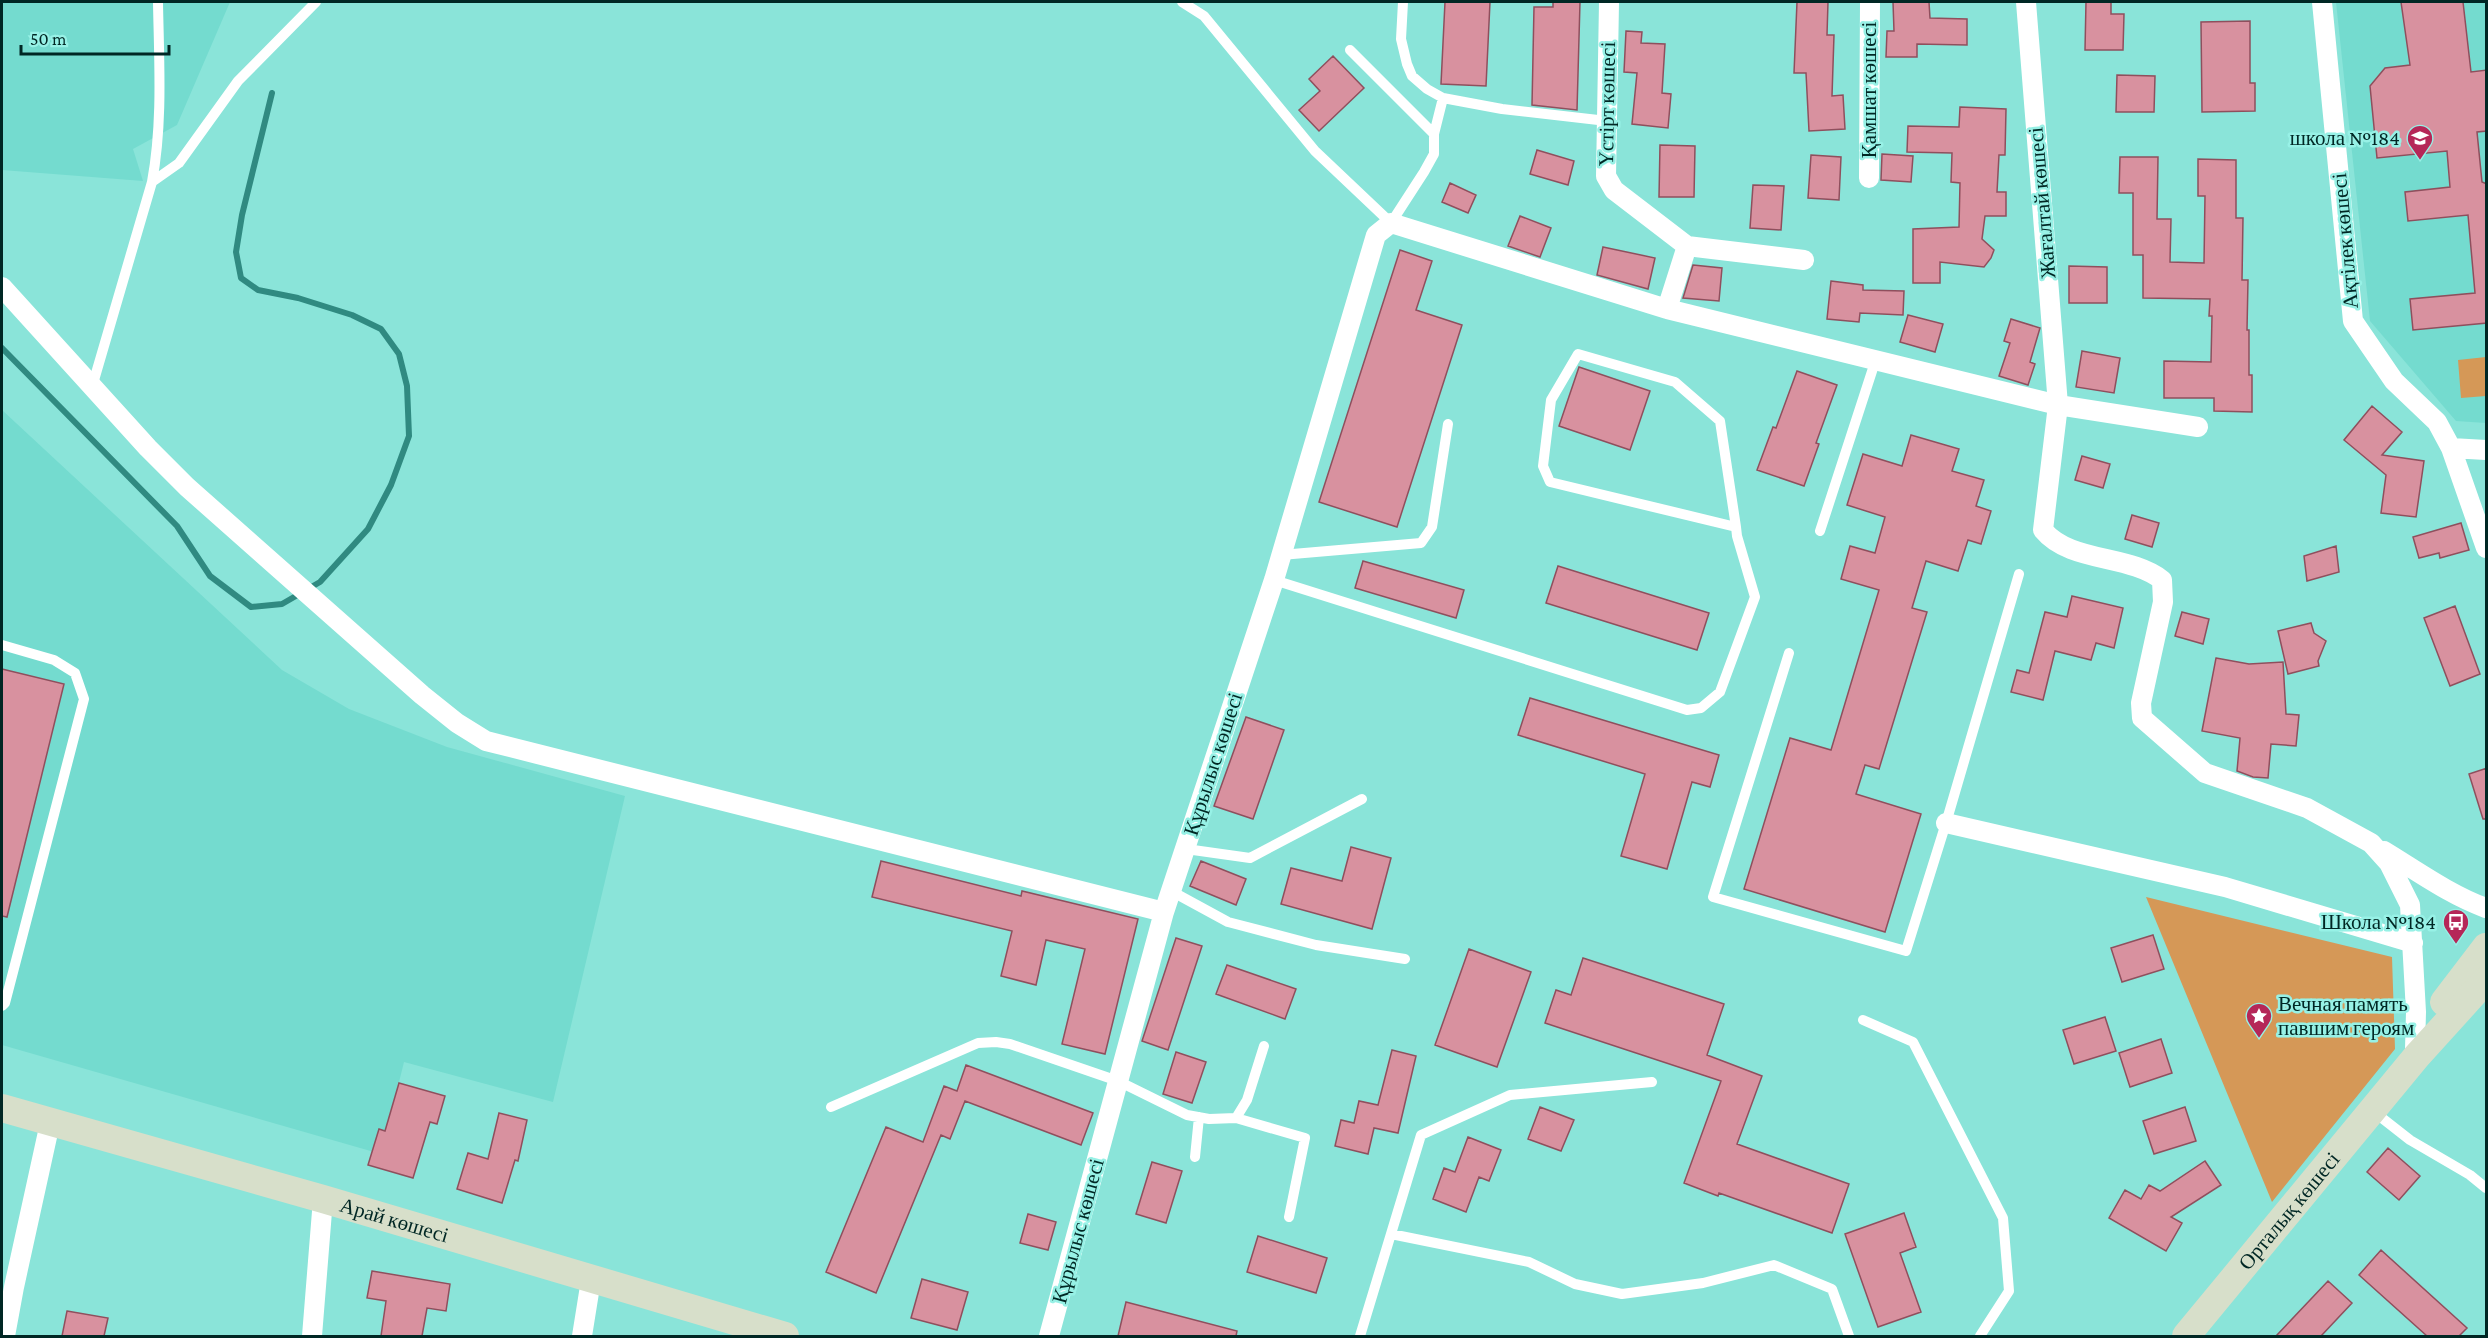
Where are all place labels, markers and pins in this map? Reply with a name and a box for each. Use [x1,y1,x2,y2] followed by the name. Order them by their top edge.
[2405,123,2435,161] school or university icon: школа №184
[2290,126,2400,150] place label: школа №184
[2441,907,2471,945] bus stop icon: Школа №184
[2321,910,2436,934] place label: Школа №184
[2278,992,2414,1040] place label: Вечная память павшим героям
[2244,1001,2274,1039] place icon: Вечная память павшим героям

